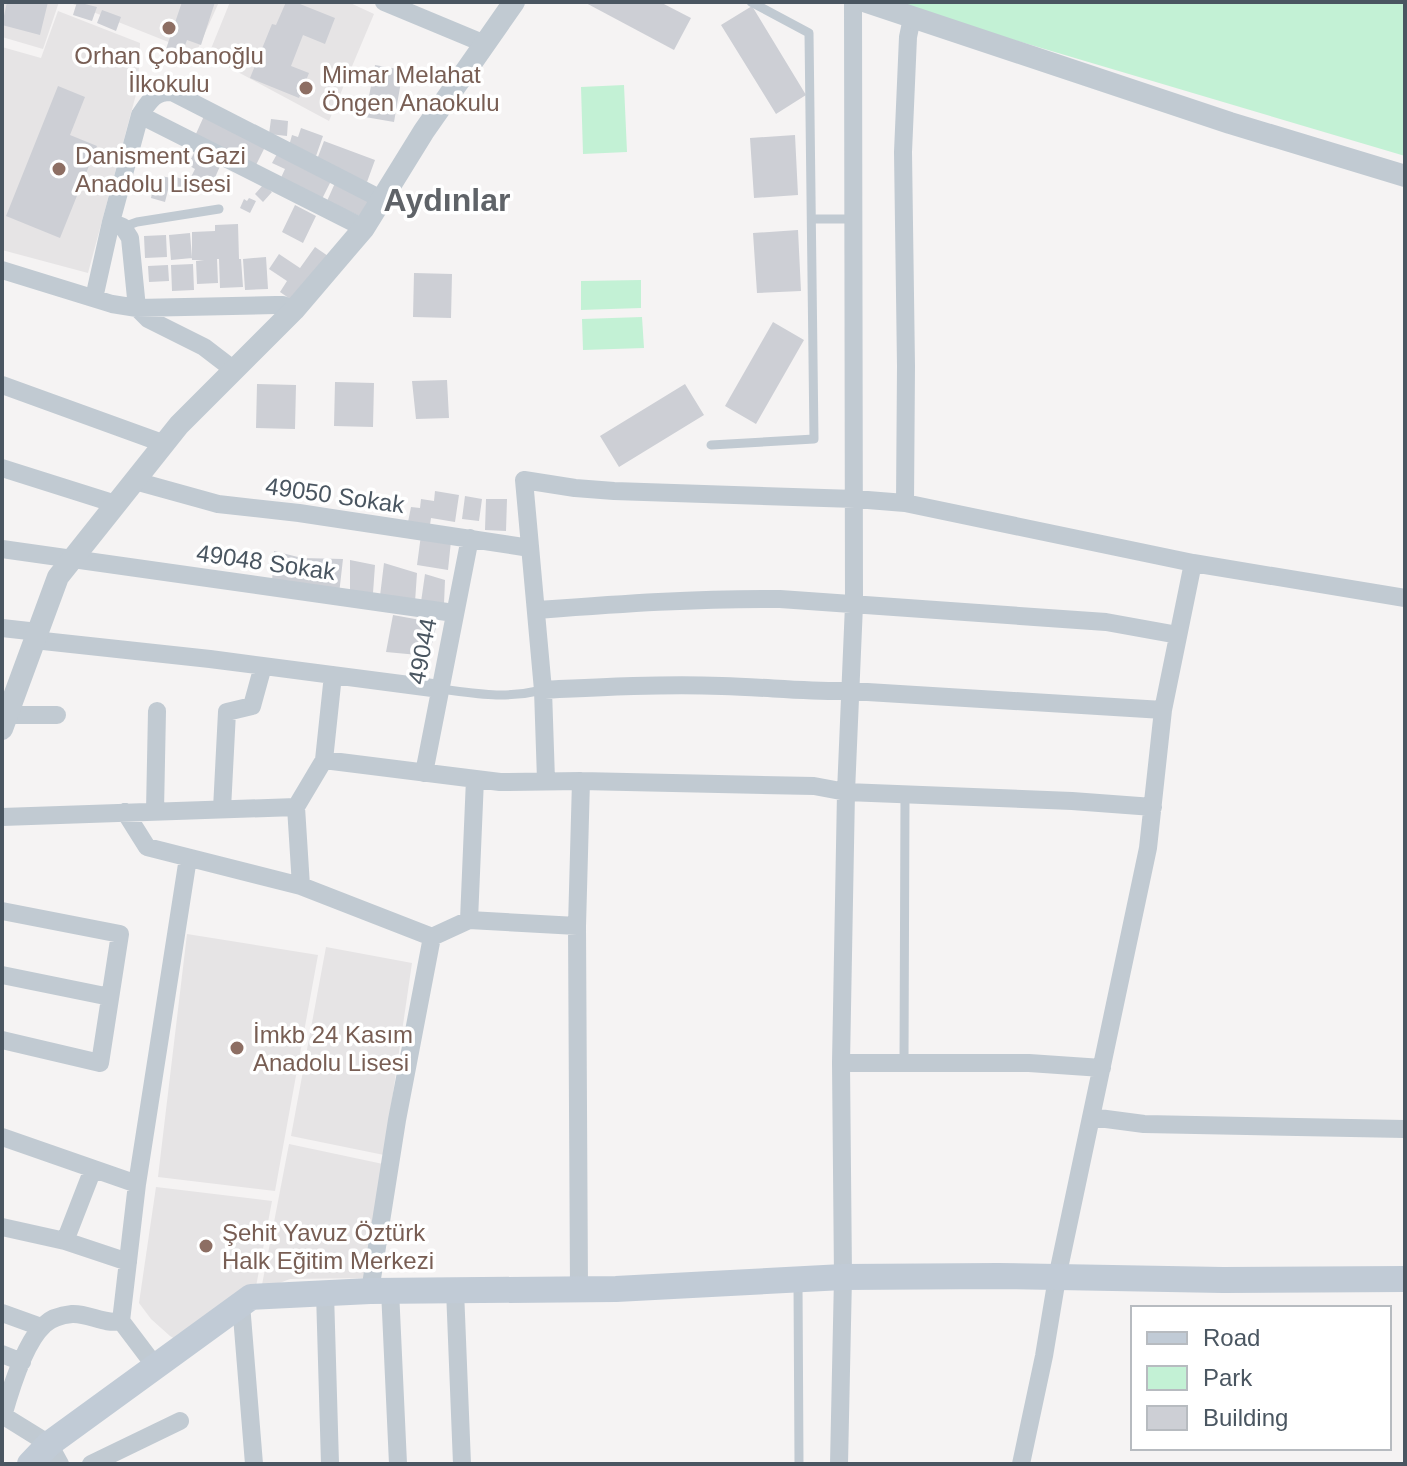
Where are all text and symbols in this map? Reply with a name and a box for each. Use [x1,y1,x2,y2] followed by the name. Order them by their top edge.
[160,19,178,37] marker: Orhan Çobanoğlu İlkokulu
[74,42,264,97] place label: Orhan Çobanoğlu İlkokulu
[322,61,499,116] place label: Mimar Melahat Öngen Anaokulu
[297,79,315,97] marker: Mimar Melahat Öngen Anaokulu
[75,142,246,197] place label: Danisment Gazi Anadolu Lisesi
[50,160,68,178] marker: Danisment Gazi Anadolu Lisesi
[384,182,510,218] district label: Aydınlar
[264,472,407,518] street label: 49050 Sokak
[195,539,338,585] street label: 49048 Sokak
[402,616,442,686] street label: 49044
[253,1021,413,1076] place label: İmkb 24 Kasım Anadolu Lisesi
[228,1039,246,1057] marker: İmkb 24 Kasım Anadolu Lisesi
[222,1219,434,1274] place label: Şehit Yavuz Öztürk Halk Eğitim Merkezi
[197,1237,215,1255] marker: Şehit Yavuz Öztürk Halk Eğitim Merkezi
[1131,1306,1391,1450] legend
[1203,1324,1260,1351] text: Road
[1203,1364,1253,1391] text: Park
[1203,1404,1288,1431] text: Building

